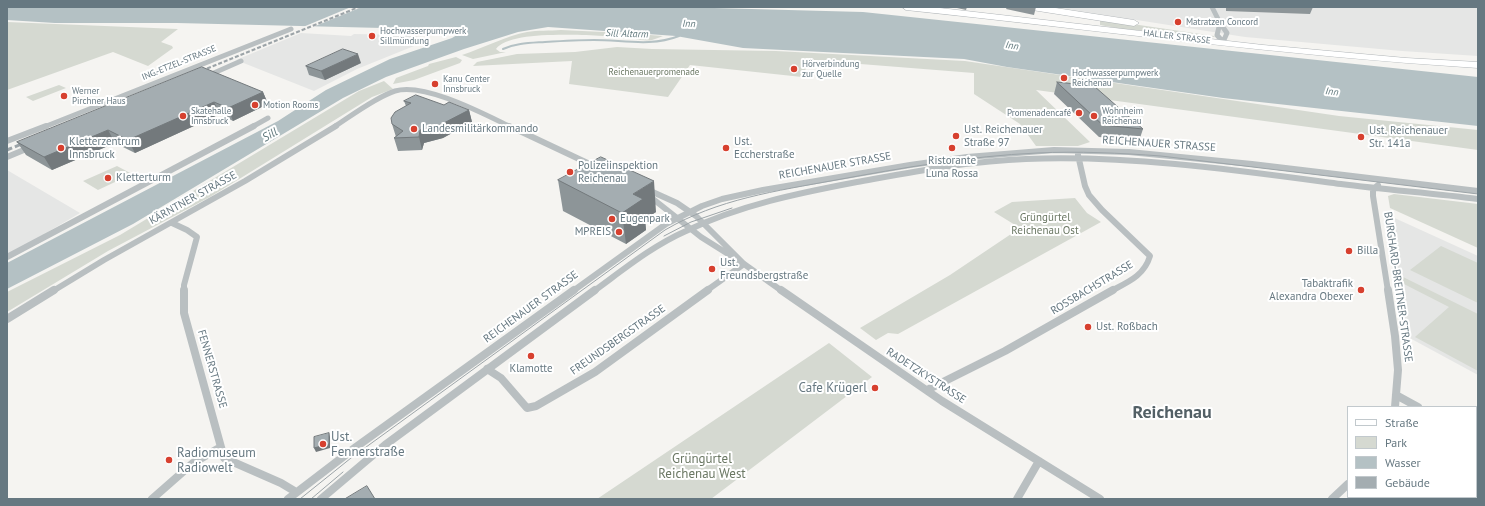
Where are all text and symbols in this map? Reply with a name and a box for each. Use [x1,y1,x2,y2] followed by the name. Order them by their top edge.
[1173,17,1183,27] marker: Matratzen Concord
[1186,17,1258,27] place label: Matratzen Concord
[682,18,696,30] water label: Inn
[380,26,466,47] place label: Hochwasserpumpwerk Sillmündung
[605,27,649,41] water label: Sill Altarm
[1143,28,1211,46] street label: HALLER STRASSE
[367,31,377,41] marker: Hochwasserpumpwerk Sillmündung
[1005,39,1019,53] water label: Inn
[140,43,218,83] street label: ING.-ETZEL-STRASSE
[802,59,859,80] place label: Hörverbindung zur Quelle
[789,64,799,74] marker: Hörverbindung zur Quelle
[609,67,699,77] park label: Reichenauerpromenade
[1072,68,1158,89] place label: Hochwasserpumpwerk Reichenau
[1059,73,1069,83] marker: Hochwasserpumpwerk Reichenau
[443,74,490,95] place label: Kanu Center Innsbruck
[430,79,440,89] marker: Kanu Center Innsbruck
[1325,85,1339,99] water label: Inn
[72,86,126,107] place label: Werner Pirchner Haus
[59,91,69,101] marker: Werner Pirchner Haus
[250,100,260,110] marker: Motion Rooms
[263,100,318,110] place label: Motion Rooms
[191,106,231,127] place label: Skatehalle Innsbruck
[1102,106,1143,127] place label: Wohnheim Reichenau
[1007,108,1071,118] place label: Promenadencafé
[1074,108,1084,118] marker: Promenadencafé
[178,111,188,121] marker: Skatehalle Innsbruck
[1089,111,1099,121] marker: Wohnheim Reichenau
[422,122,538,136] place label: Landesmilitärkommando
[964,123,1043,149] place label: Ust. Reichenauer Straße 97
[409,124,419,134] marker: Landesmilitärkommando
[1369,124,1448,150] place label: Ust. Reichenauer Str. 141a
[260,125,280,145] water label: Sill
[951,131,961,141] marker: Ust. Reichenauer Straße 97
[1356,132,1366,142] marker: Ust. Reichenauer Str. 141a
[1102,133,1216,155] street label: REICHENAUER STRASSE
[69,135,140,161] place label: Kletterzentrum Innsbruck
[734,135,795,161] place label: Ust. Eccherstraße
[56,143,66,153] marker: Kletterzentrum Innsbruck
[721,143,731,153] marker: Ust. Eccherstraße
[947,143,957,153] marker: Ristorante Luna Rossa
[778,150,892,182] street label: REICHENAUER STRASSE
[926,154,978,180] place label: Ristorante Luna Rossa
[578,159,658,185] place label: Polizeiinspektion Reichenau
[565,167,575,177] marker: Polizeiinspektion Reichenau
[147,169,239,227] street label: KÄRNTNER STRASSE
[116,171,171,185] place label: Kletterturm
[103,173,113,183] marker: Kletterturm
[1011,211,1079,237] park label: Grüngürtel Reichenau Ost
[1381,211,1415,363] street label: BURGHARD-BREITNER-STRASSE
[620,212,670,226] place label: Eugenpark
[607,214,617,224] marker: Eugenpark
[575,225,611,239] place label: MPREIS
[614,227,624,237] marker: MPREIS
[1357,244,1378,258] place label: Billa
[1344,246,1354,256] marker: Billa
[720,256,808,282] place label: Ust. Freundsbergstraße
[1048,258,1136,318] street label: ROSSBACHSTRASSE
[707,264,717,274] marker: Ust. Freundsbergstraße
[481,268,581,346] street label: REICHENAUER STRASSE
[1269,277,1353,303] place label: Tabaktrafik Alexandra Obexer
[1356,285,1366,295] marker: Tabaktrafik Alexandra Obexer
[568,302,668,378] street label: FREUNDSBERGSTRASSE
[1096,320,1158,334] place label: Ust. Roßbach
[1083,322,1093,332] marker: Ust. Roßbach
[194,328,230,410] street label: FENNERSTRASSE
[884,345,968,407] street label: RADETZKYSTRASSE
[526,351,536,361] marker: Klamotte
[509,362,553,376] place label: Klamotte
[798,380,867,396] place label: Cafe Krügerl
[870,383,880,393] marker: Cafe Krügerl
[1132,402,1212,424] district label: Reichenau
[1347,406,1477,498] legend
[1385,415,1419,430] text: Straße
[331,429,405,460] place label: Ust. Fennerstraße
[1385,435,1407,450] text: Park
[318,439,328,449] marker: Ust. Fennerstraße
[177,445,256,476] place label: Radiomuseum Radiowelt
[658,451,746,482] park label: Grüngürtel Reichenau West
[164,455,174,465] marker: Radiomuseum Radiowelt
[1385,455,1421,470] text: Wasser
[1385,475,1430,490] text: Gebäude

